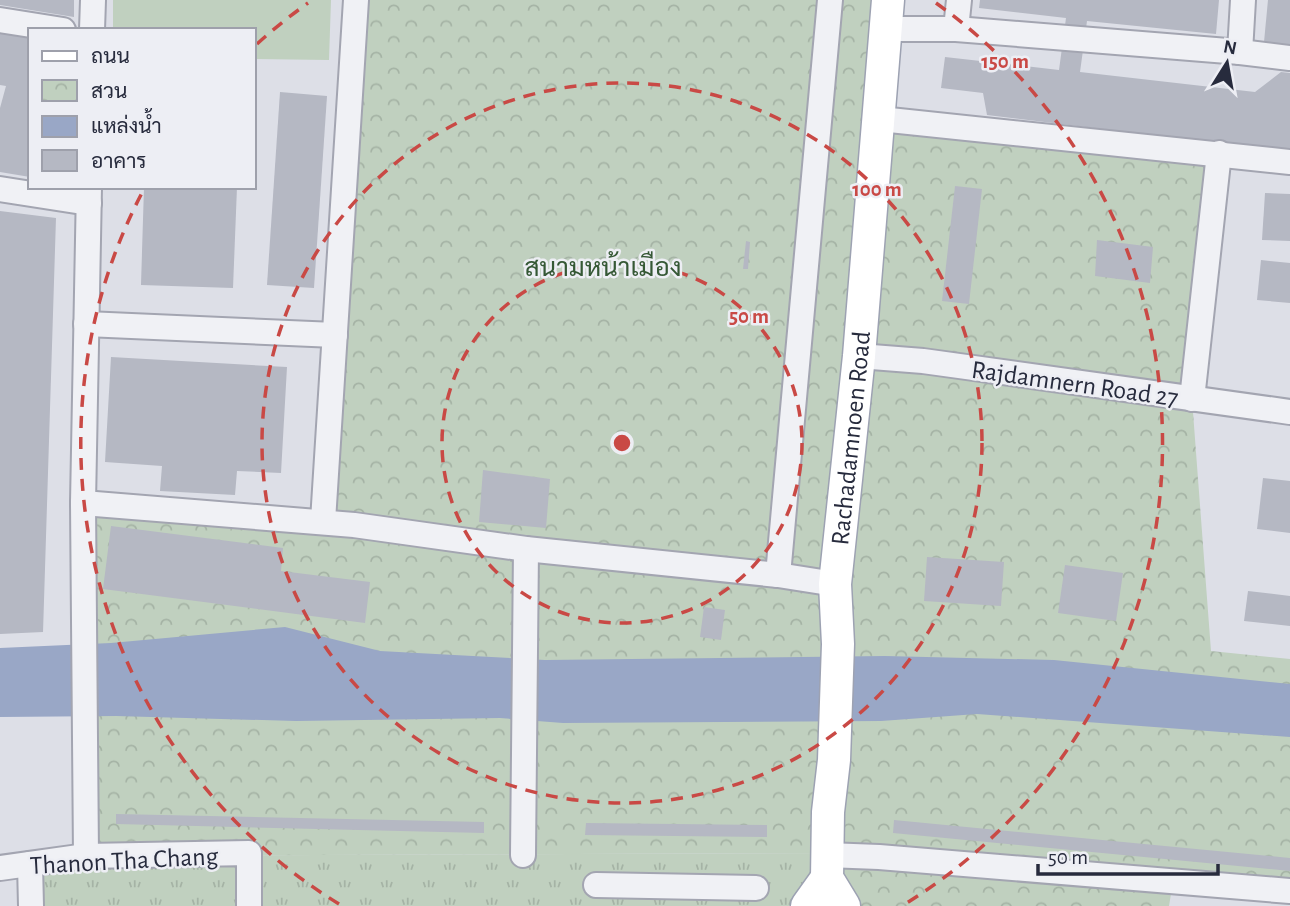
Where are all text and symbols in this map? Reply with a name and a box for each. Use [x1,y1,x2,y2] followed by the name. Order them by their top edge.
[28,28,256,189] legend
[1192,28,1262,98] north arrow
[1222,37,1238,58] text: N
[91,46,130,67] text: ถนน
[981,51,1029,72] text: 150 m
[91,81,127,102] text: สวน
[91,108,162,137] text: แหล่งน้ำ
[91,151,147,172] text: อาคาร
[852,179,902,200] text: 100 m
[524,251,682,281] park label: สนามหน้าเมือง
[729,306,769,327] text: 50 m
[827,330,875,546] street label: Rachadamnoen Road
[970,357,1180,411] street label: Rajdamnern Road 27
[610,431,634,455] centre of rings
[1038,832,1218,876] scale bar
[29,843,219,879] street label: Thanon Tha Chang
[1048,847,1088,868] text: 50 m

